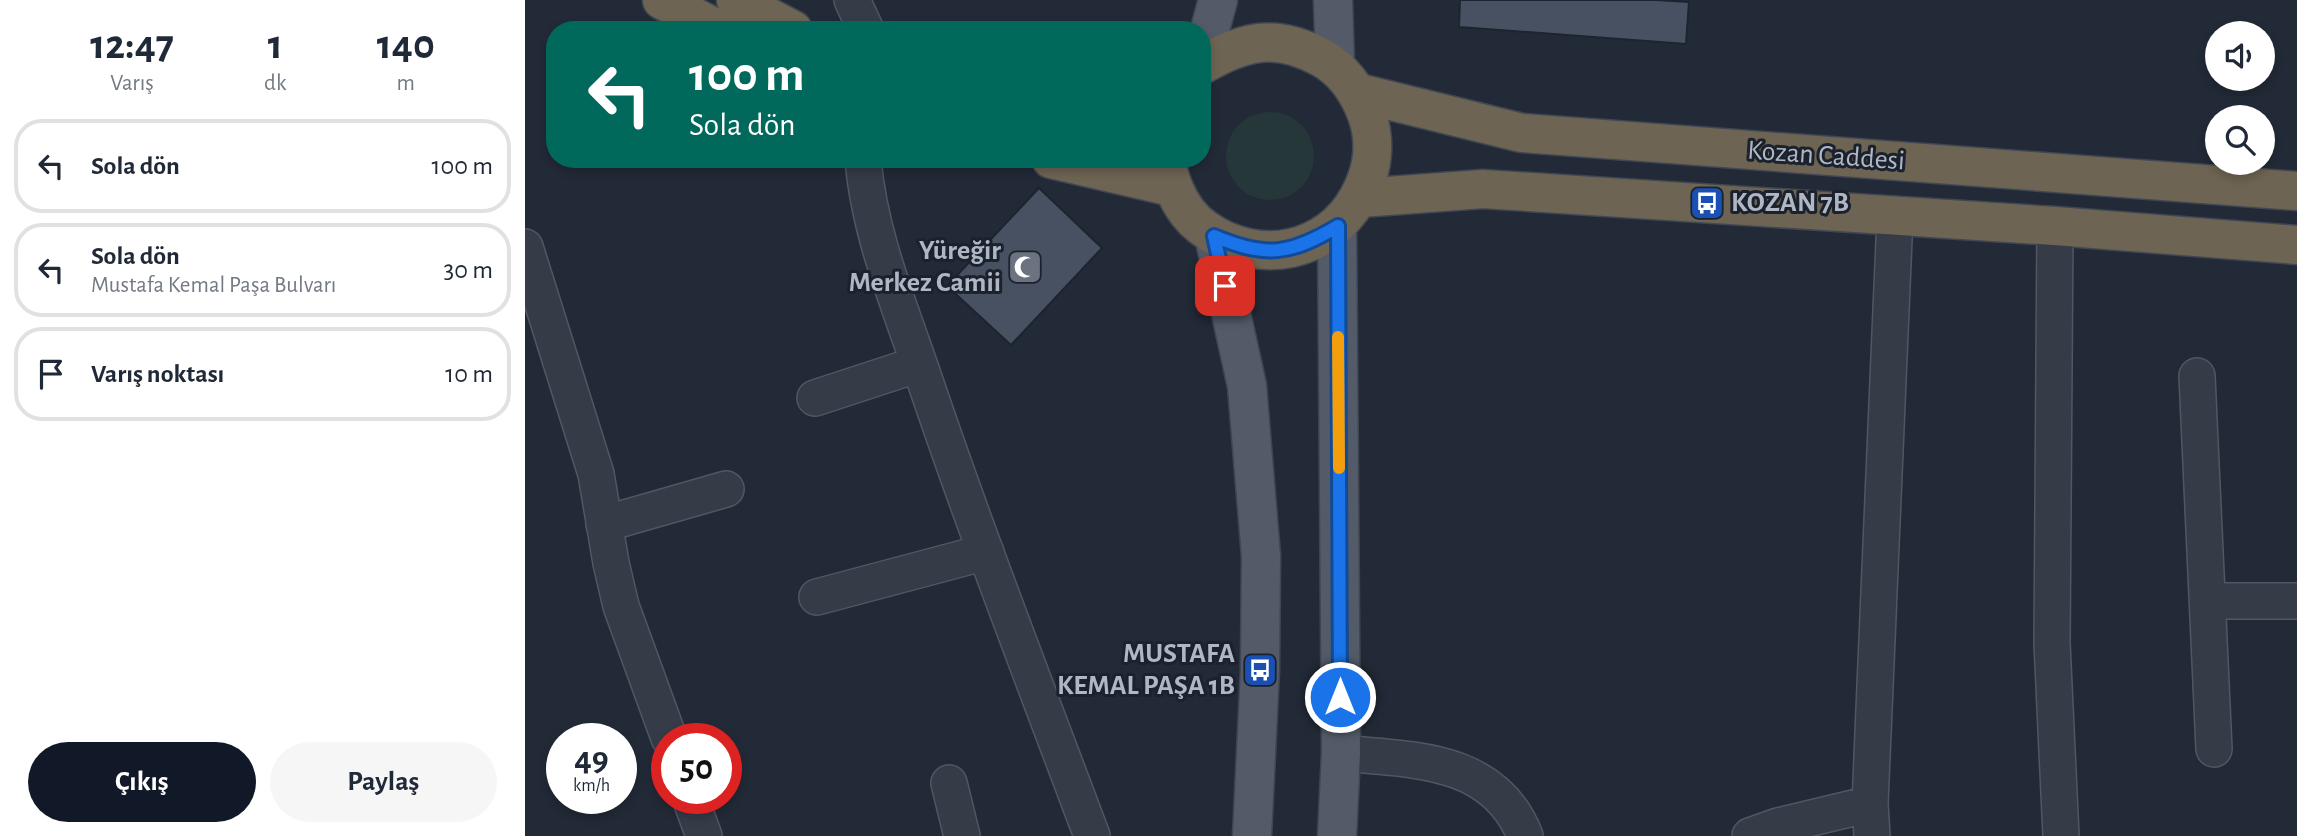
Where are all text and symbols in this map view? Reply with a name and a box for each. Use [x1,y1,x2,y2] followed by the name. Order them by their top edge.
[2205,21,2275,175] map controls
[2205,21,2275,91] button: sound
[90,24,174,66] text: 12:47
[268,24,283,66] text: 1
[377,24,435,66] text: 140
[574,49,665,140] icon: left
[689,51,805,100] text: 100 m
[110,72,154,95] text: Varış
[264,72,287,95] text: dk
[397,72,415,95] text: m
[2205,105,2275,175] button: search
[689,109,796,141] text: Sola dön
[1746,137,1906,175] street label: Kozan Caddesi
[32,147,70,185] icon: left
[91,153,180,179] text: Sola dön
[432,153,493,179] text: 100 m
[1688,184,1726,222] bus stop icon: KOZAN 7B
[1731,189,1849,217] place label: KOZAN 7B
[849,237,1001,297] place label: Yüreğir Merkez Camii
[91,243,180,269] text: Sola dön
[1006,248,1044,286] mosque icon: Yüreğir Merkez Camii
[32,251,70,289] icon: left
[1195,256,1255,316] pin
[443,257,493,283] text: 30 m
[1206,267,1244,305] icon: arrive
[91,274,336,297] text: Mustafa Kemal Paşa Bulvarı
[32,355,70,393] icon: arrive
[91,361,224,387] text: Varış noktası
[445,361,493,387] text: 10 m
[1057,640,1235,700] place label: MUSTAFA KEMAL PAŞA 1B
[1241,651,1279,689] bus stop icon: MUSTAFA KEMAL PAŞA 1B
[1303,660,1377,734] position arrow
[651,723,742,814] speed limit sign: 50
[28,742,256,822] button: Çıkış
[270,742,497,822] button: Paylaş
[574,742,609,777] text: 49
[573,777,610,795] text: km/h

